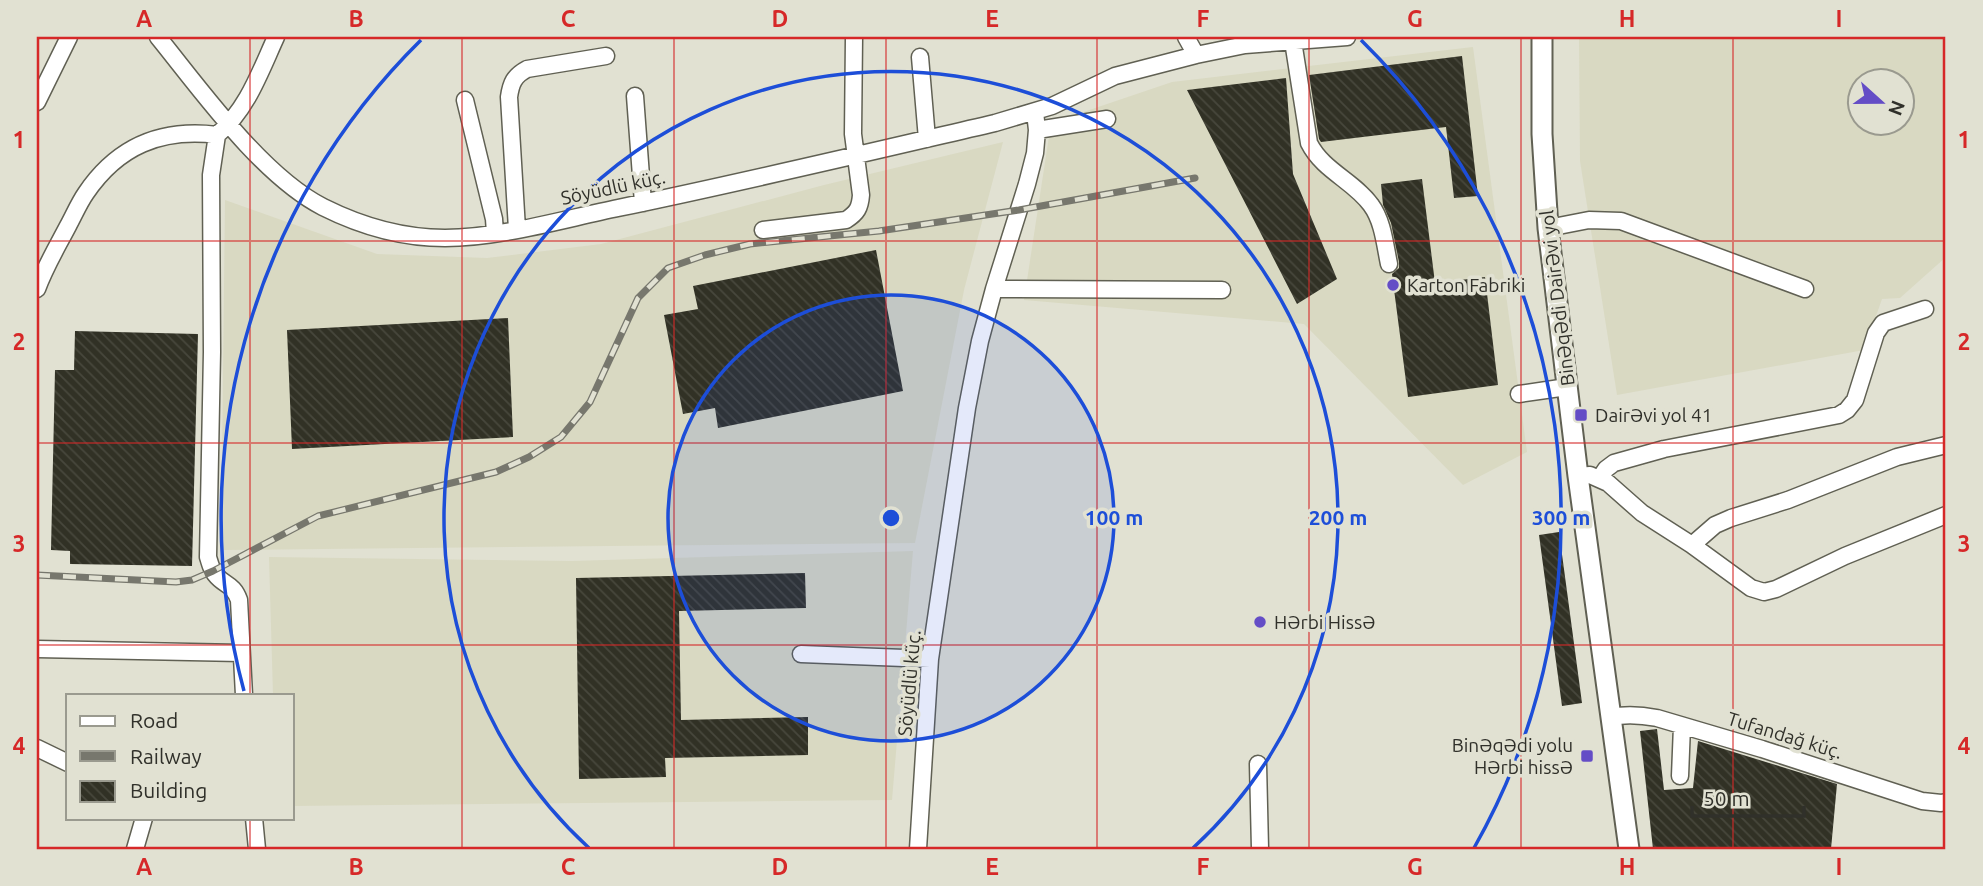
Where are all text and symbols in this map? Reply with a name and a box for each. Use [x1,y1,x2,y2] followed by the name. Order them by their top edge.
[136,6,152,31] text: A
[348,6,364,31] text: B
[561,6,576,31] text: C
[772,6,788,31] text: D
[985,6,999,31] text: E
[1197,6,1210,31] text: F
[1407,6,1423,31] text: G
[1619,6,1635,31] text: H
[1836,6,1842,31] text: I
[1846,66,1916,136] north arrow
[1884,98,1910,119] text: N
[13,127,25,152] text: 1
[1958,127,1970,152] text: 1
[559,165,667,209] street label: Söyüdlü küç.
[1535,209,1579,387] street label: Binəqədi Dairəvi yol
[1407,274,1525,296] place label: Karton Fabriki
[1385,277,1401,293] marker: Karton Fabriki
[13,329,25,354] text: 2
[1958,329,1970,354] text: 2
[1595,404,1713,426] place label: Dairəvi yol 41
[1573,407,1589,423] marker: Dairəvi yol 41
[1085,505,1143,529] text: 100 m
[1309,505,1367,529] text: 200 m
[1532,505,1590,529] text: 300 m
[879,506,903,530] centre of rings
[13,531,25,556] text: 3
[1958,531,1970,556] text: 3
[1274,611,1375,633] place label: Hərbi Hissə
[1252,614,1268,630] marker: Hərbi Hissə
[893,629,925,737] street label: Söyüdlü küç.
[66,694,294,820] legend
[1725,707,1845,763] street label: Tufandağ küç.
[130,708,178,732] text: Road
[13,733,26,758] text: 4
[1958,733,1971,758] text: 4
[1452,734,1573,778] place label: Binəqədi yolu Hərbi hissə
[130,744,202,768] text: Railway
[1579,748,1595,764] marker: Binəqədi yolu Hərbi hissə
[1692,774,1804,818] scale bar
[130,778,207,802] text: Building
[1703,786,1750,810] text: 50 m
[136,854,152,879] text: A
[348,854,364,879] text: B
[561,854,576,879] text: C
[772,854,788,879] text: D
[985,854,999,879] text: E
[1197,854,1210,879] text: F
[1407,854,1423,879] text: G
[1619,854,1635,879] text: H
[1836,854,1842,879] text: I

